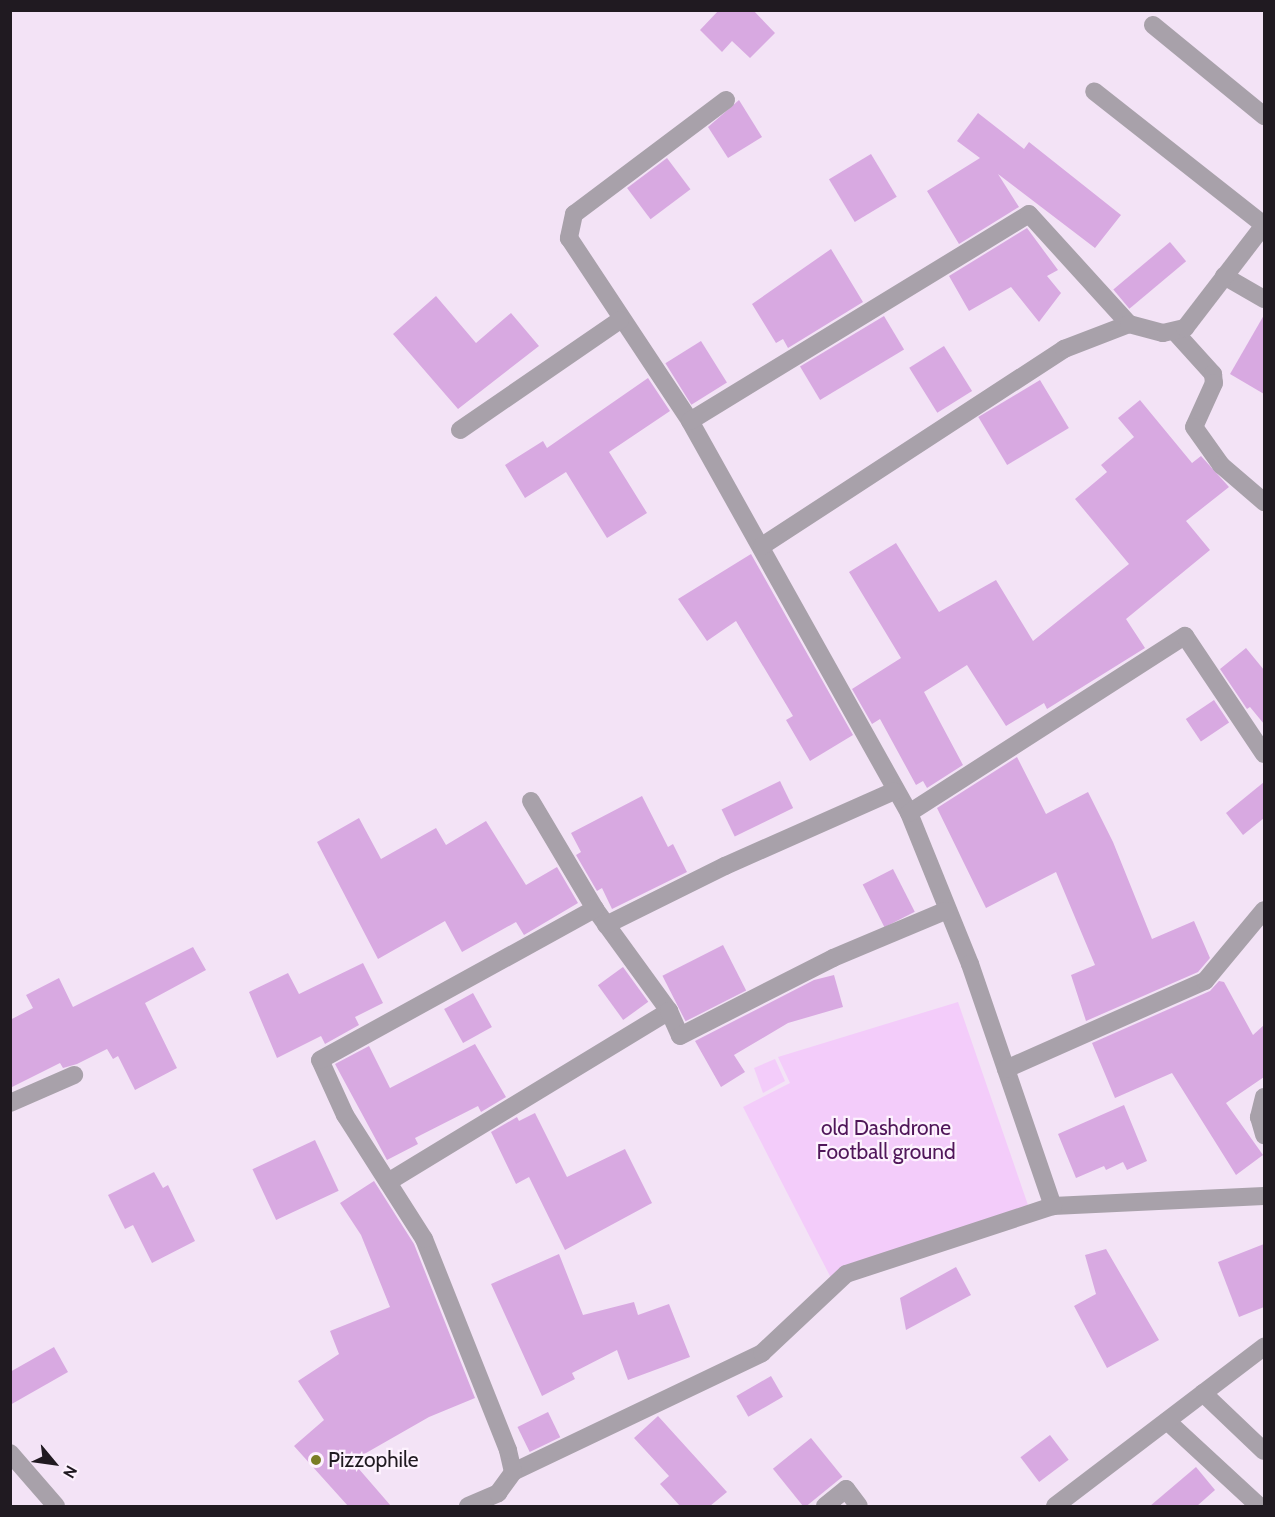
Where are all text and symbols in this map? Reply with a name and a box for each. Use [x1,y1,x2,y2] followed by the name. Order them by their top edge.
[816,1115,956,1165] park label: old Dashdrone Football ground
[24,1433,84,1493] north arrow
[328,1447,419,1473] place label: Pizzophile
[309,1453,323,1467] marker: Pizzophile
[59,1462,81,1482] text: N

